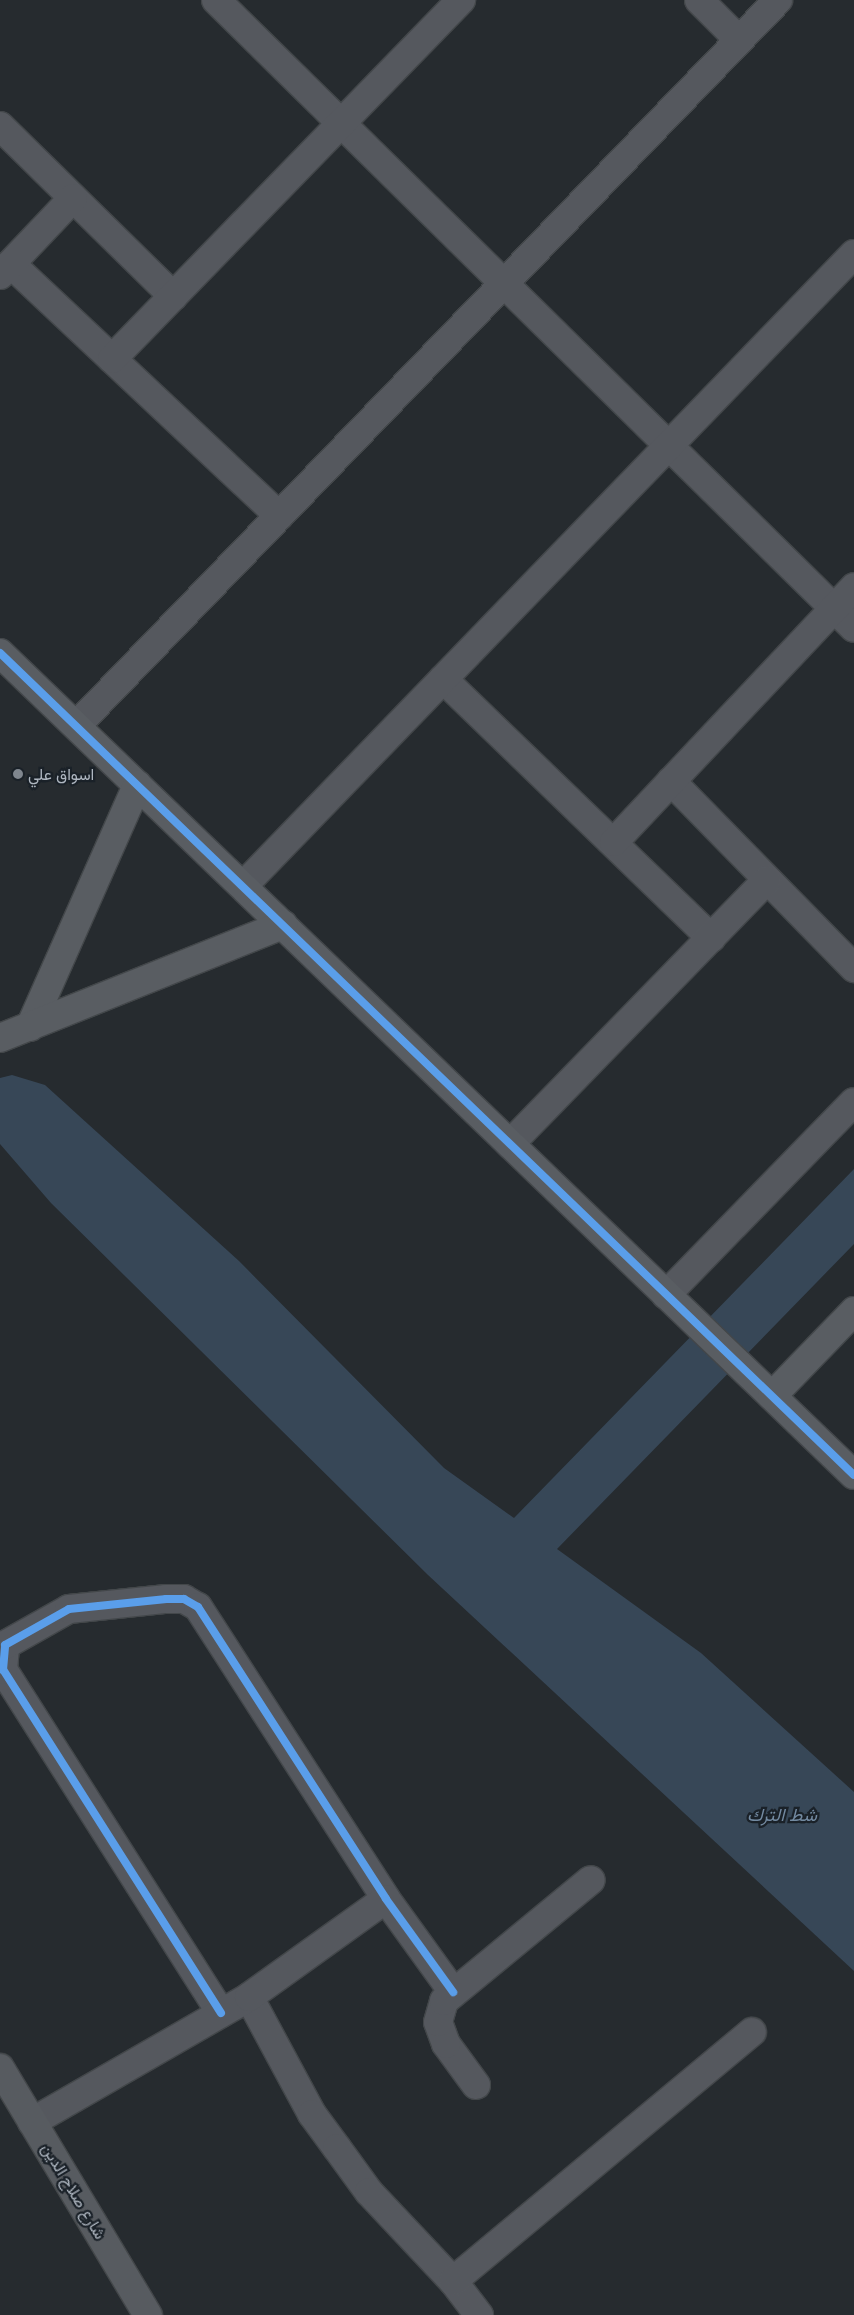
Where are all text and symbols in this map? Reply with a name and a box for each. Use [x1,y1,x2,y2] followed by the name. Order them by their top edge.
[28,764,94,784] place label: اسواق علي
[12,768,24,780] marker: اسواق علي
[747,1804,817,1826] water label: شط الترك
[38,2140,110,2242] street label: شارع صلاح الدين

